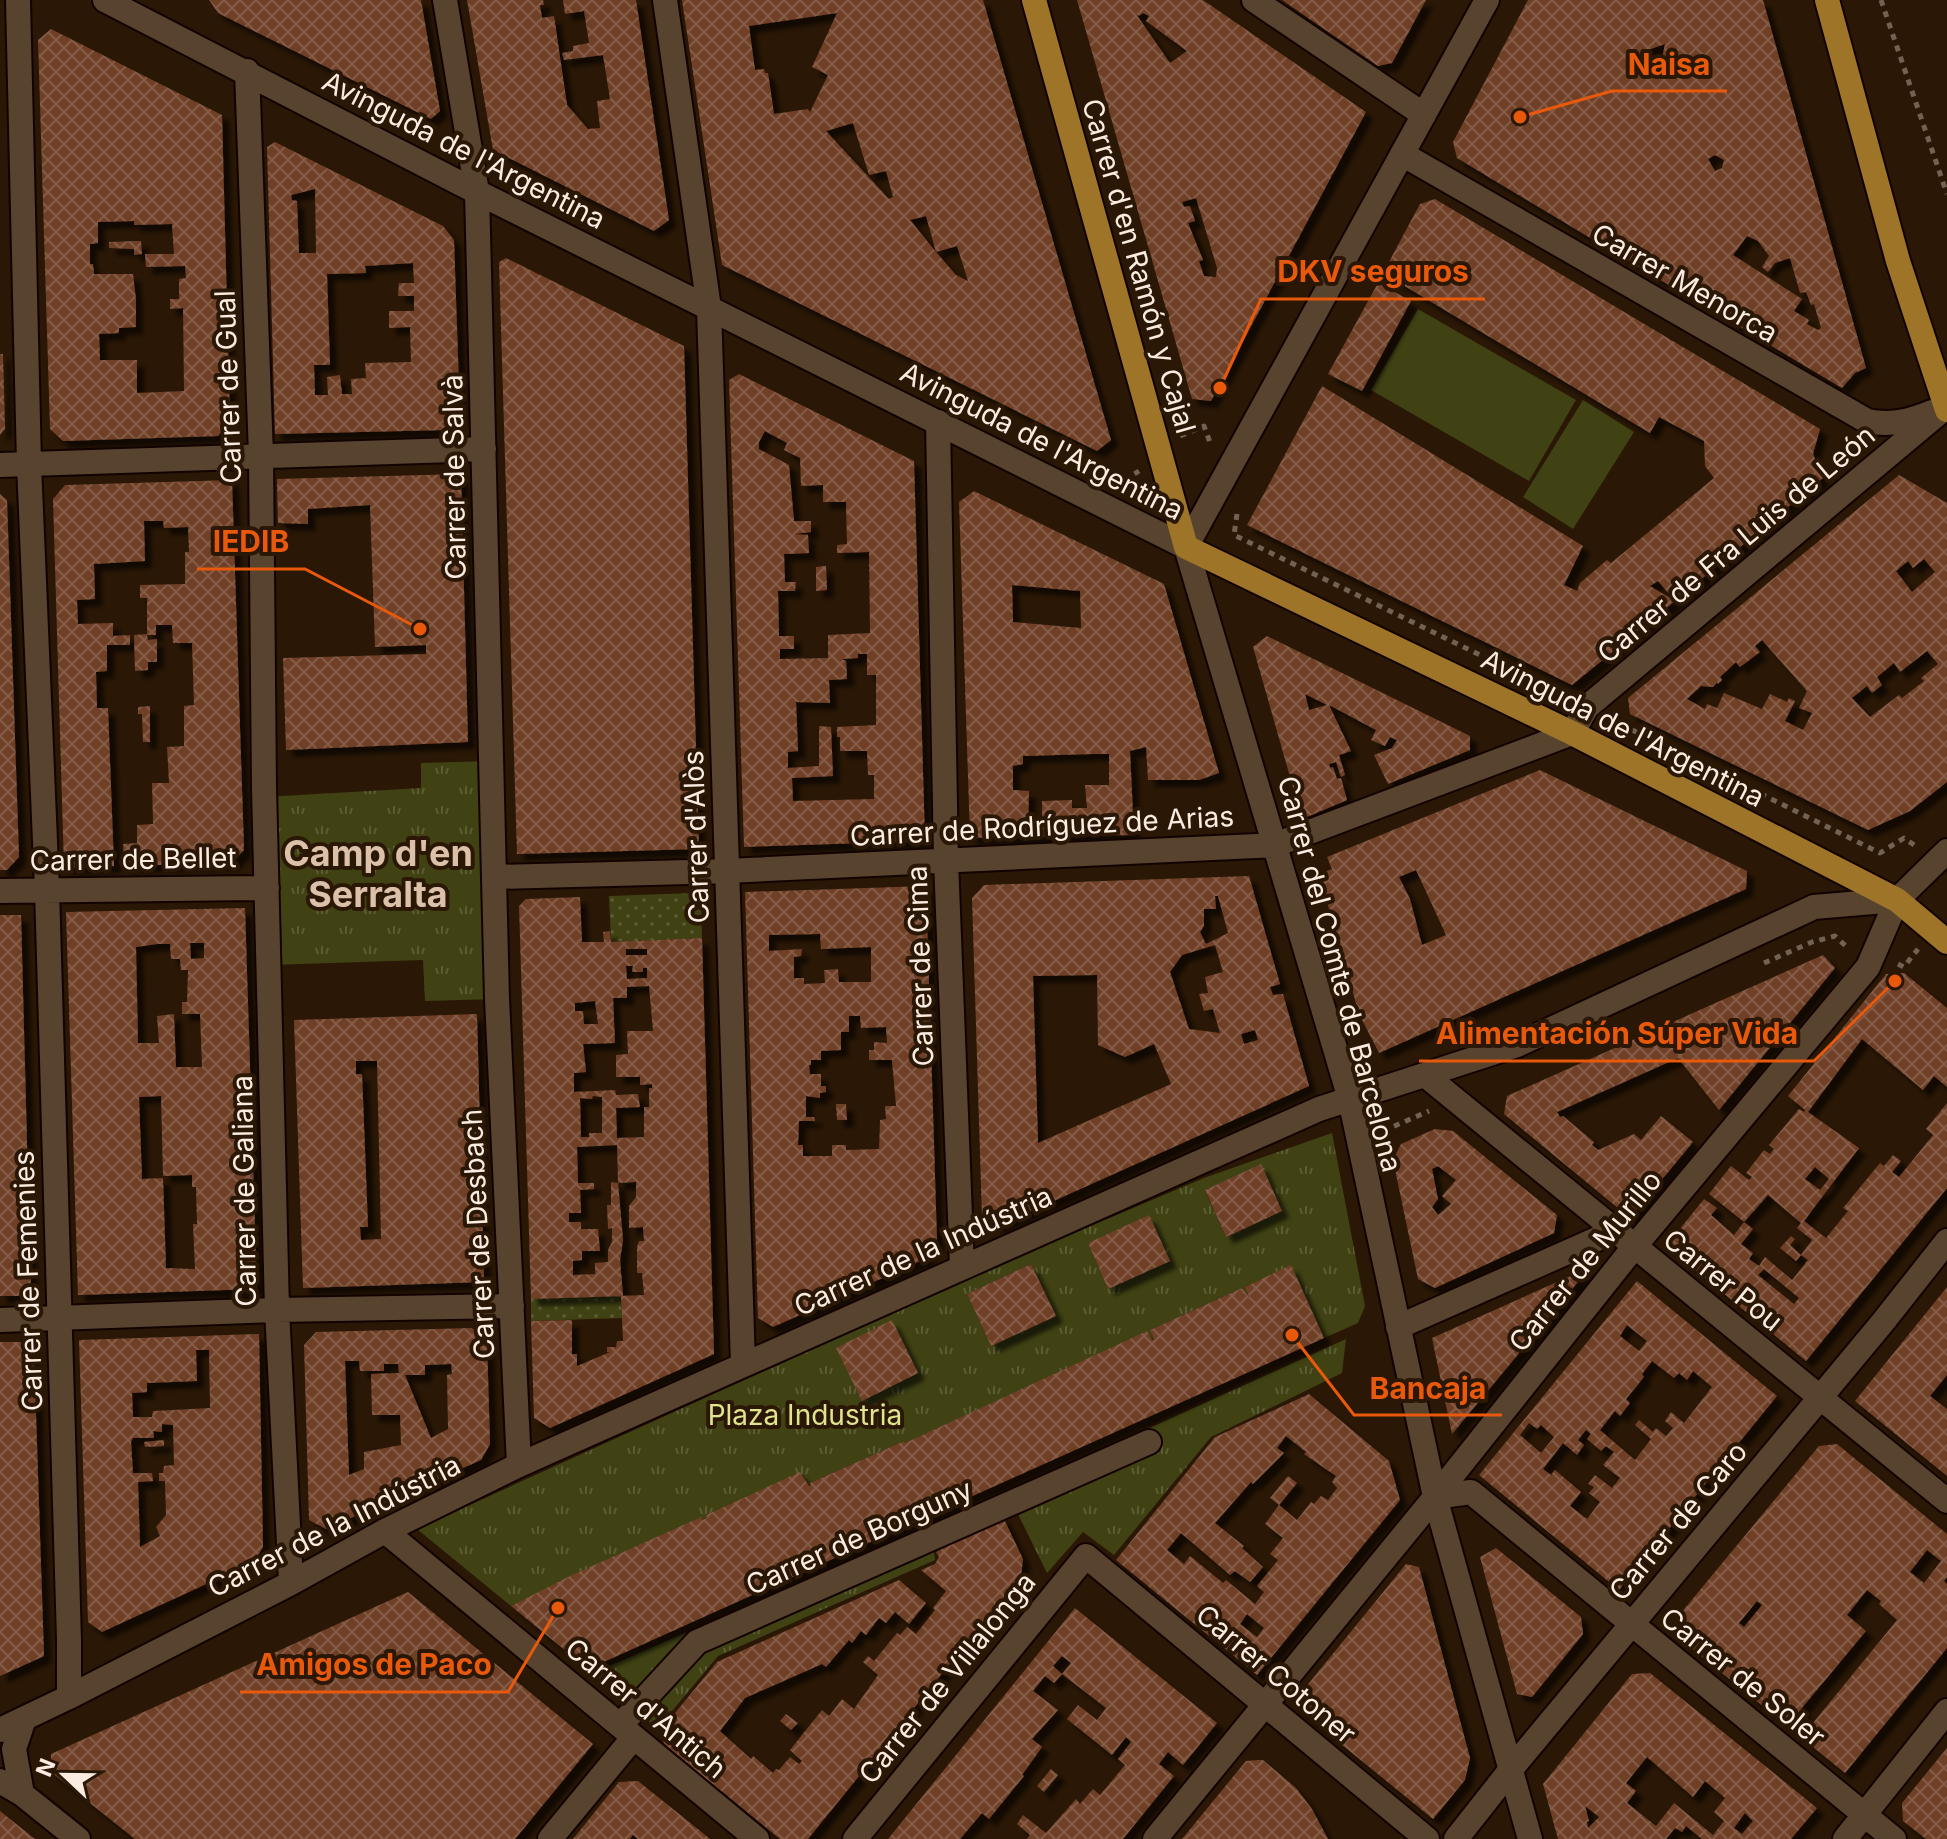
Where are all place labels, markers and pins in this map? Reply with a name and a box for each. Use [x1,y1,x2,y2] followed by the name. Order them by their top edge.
[1612,37,1727,91] callout: Naisa
[1261,245,1485,299] callout: DKV seguros
[197,515,305,569] callout: IEDIB
[1419,1007,1814,1061] callout: Alimentación Súper Vida
[1354,1361,1502,1415] callout: Bancaja
[240,1638,508,1692] callout: Amigos de Paco

